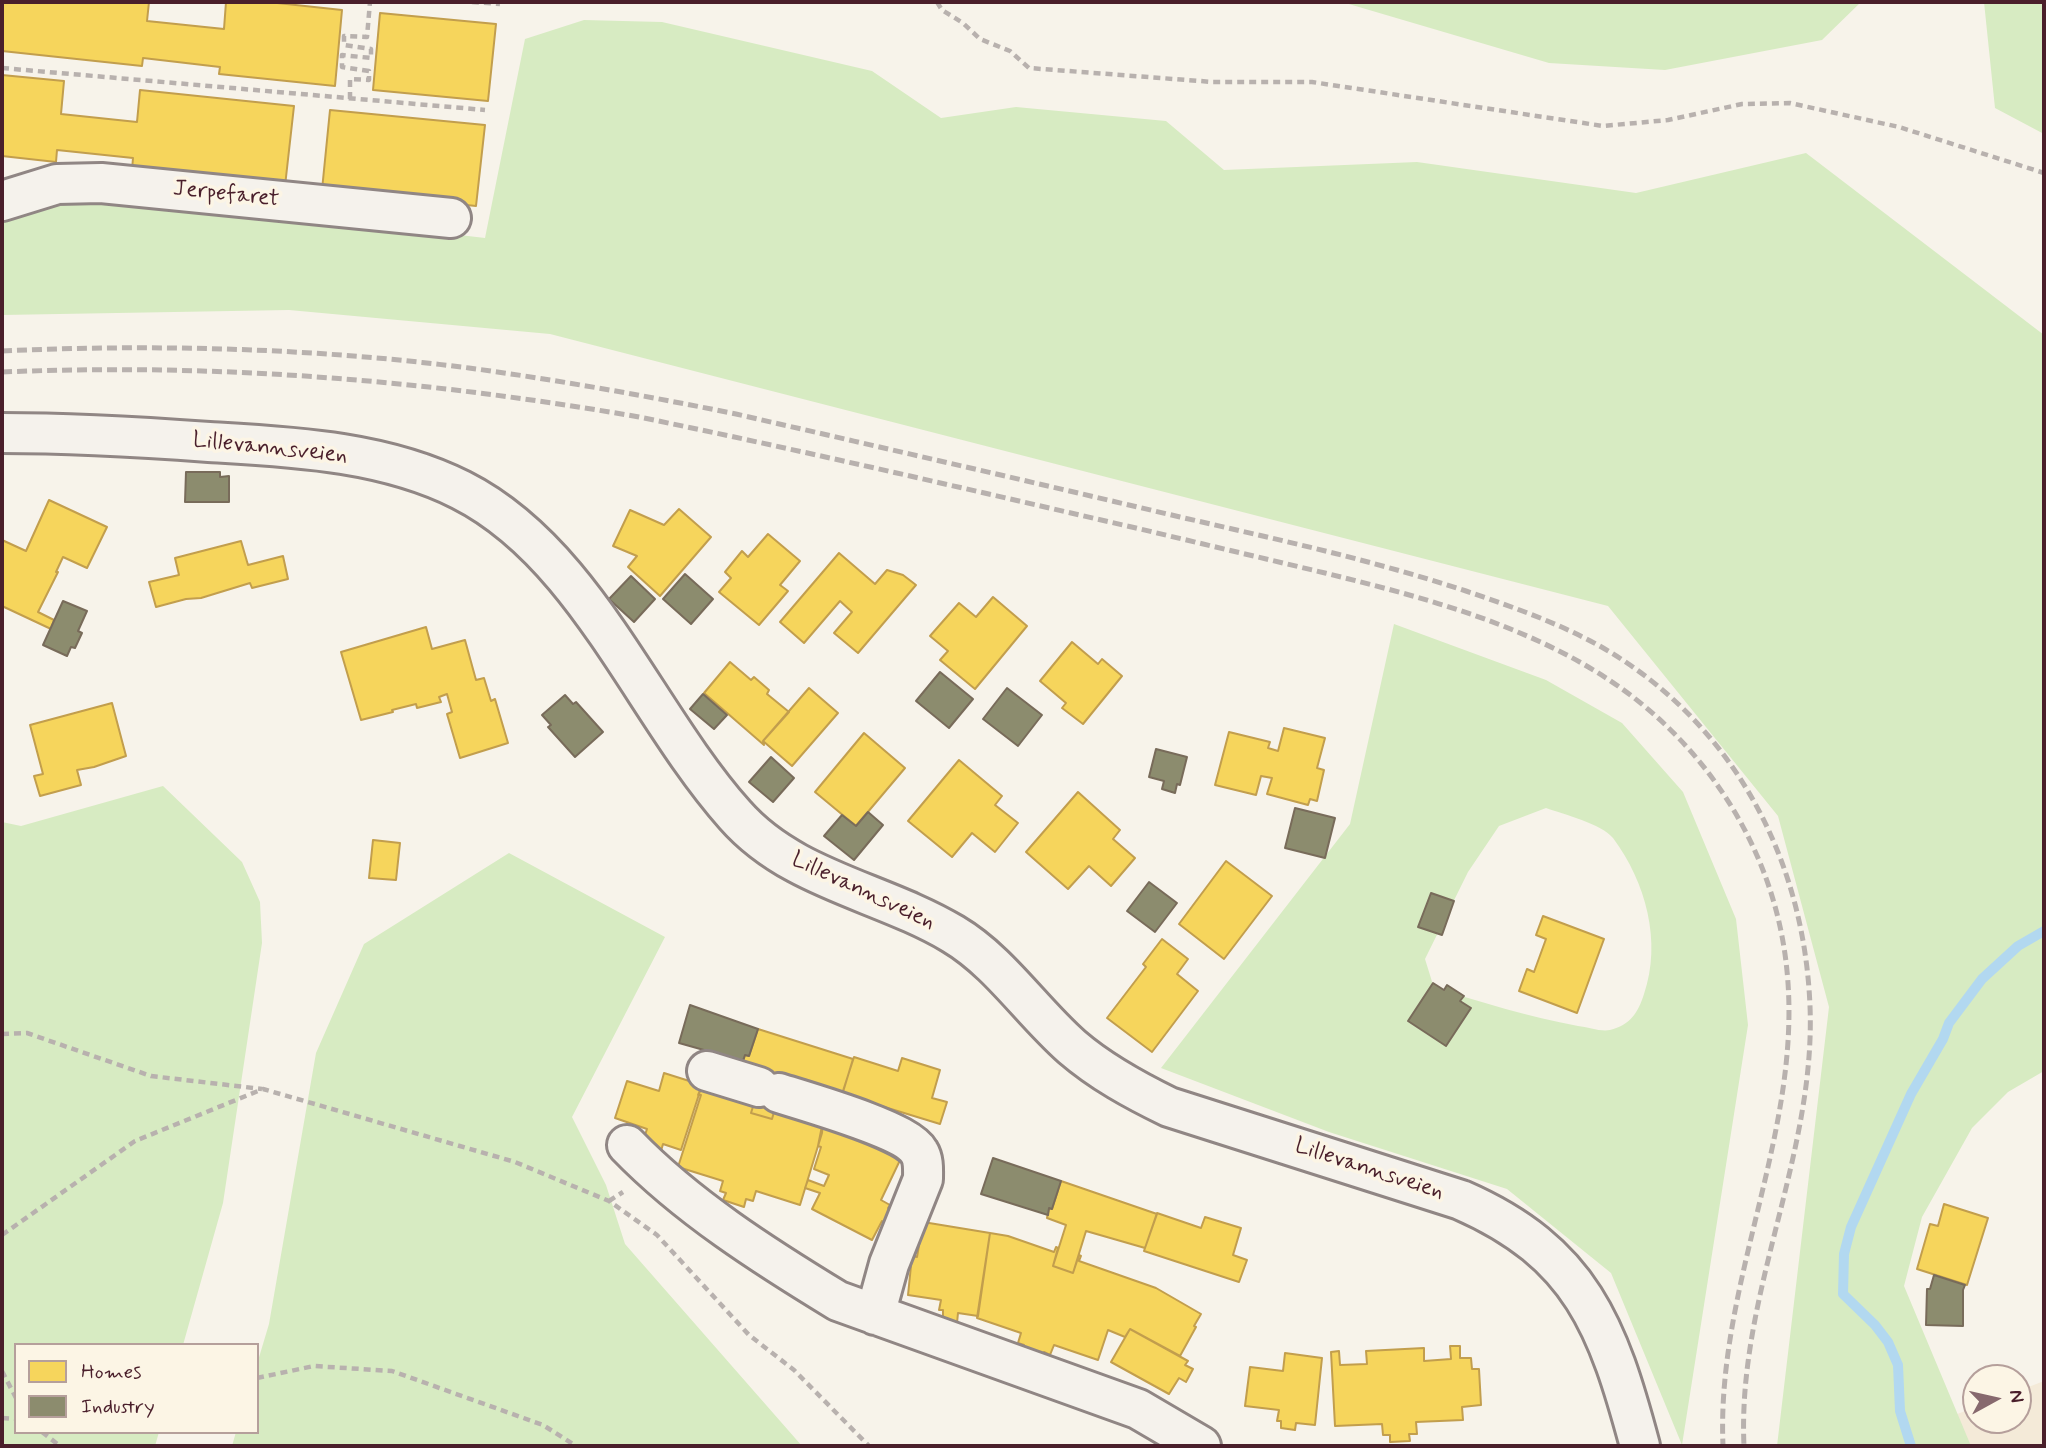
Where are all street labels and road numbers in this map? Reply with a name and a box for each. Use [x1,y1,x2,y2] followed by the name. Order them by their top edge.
[172,176,280,214] street label: Jerpefaret
[191,427,349,471] street label: Lillevannsveien
[787,847,939,937] street label: Lillevannsveien
[1291,1133,1447,1207] street label: Lillevannsveien

